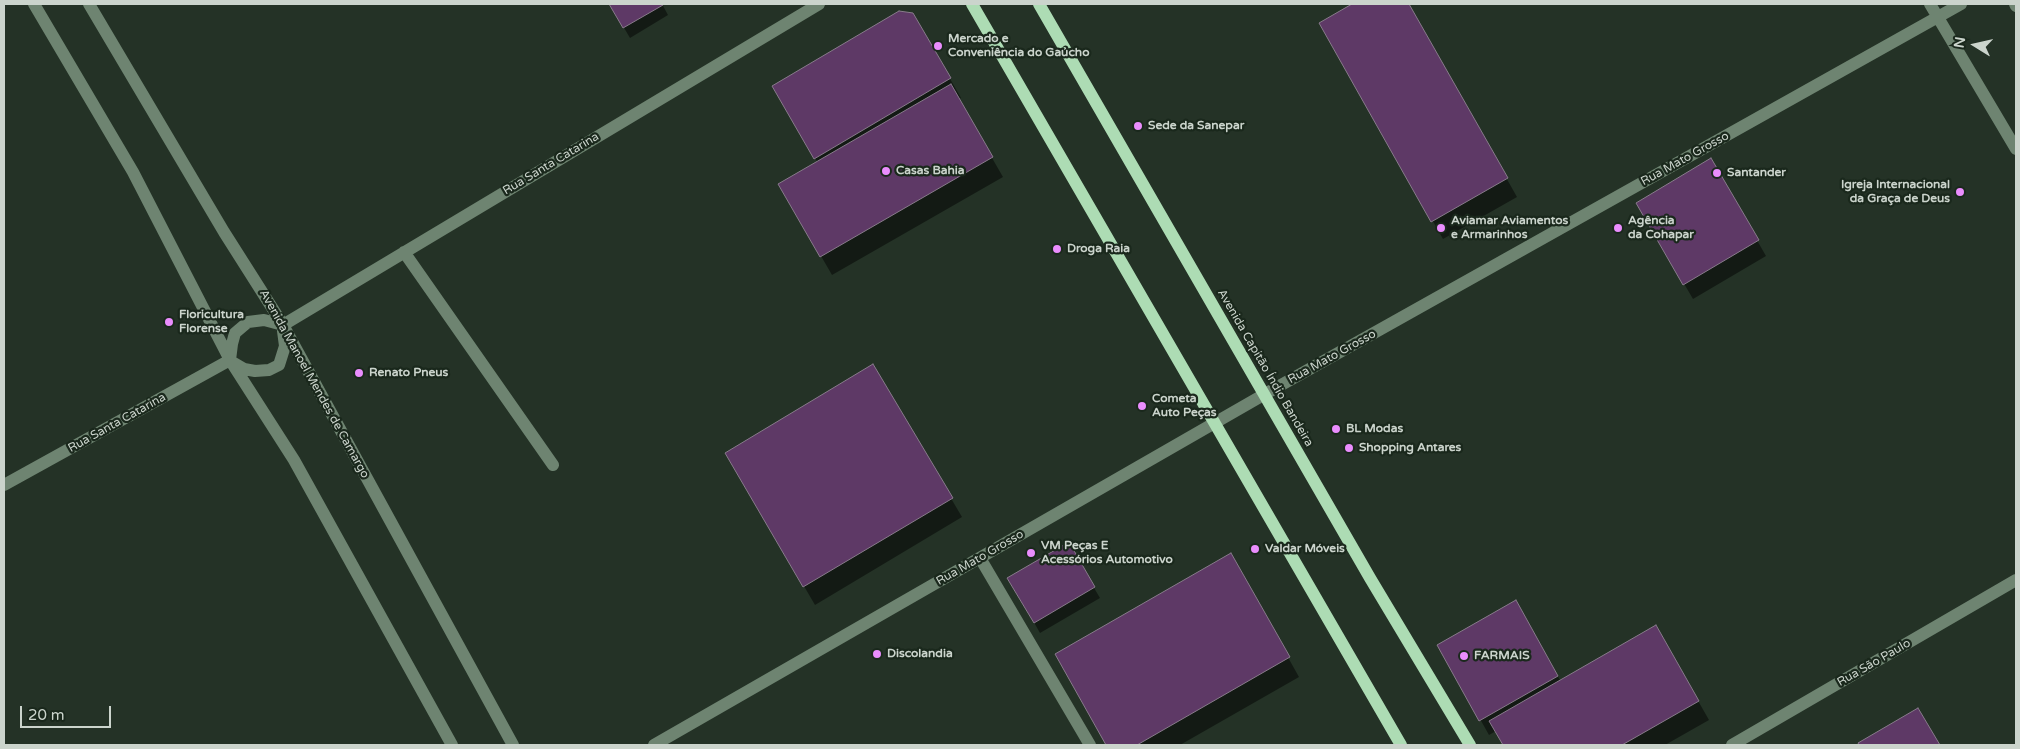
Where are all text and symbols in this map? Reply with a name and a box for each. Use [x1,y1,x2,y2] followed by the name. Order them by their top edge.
[1950,20,2000,70] north arrow
[948,32,1089,60] place label: Mercado e Conveniência do Gaúcho
[1950,35,1969,49] text: N
[932,40,944,52] marker: Mercado e Conveniência do Gaúcho
[1148,119,1244,133] place label: Sede da Sanepar
[1132,120,1144,132] marker: Sede da Sanepar
[1638,129,1732,189] street label: Rua Mato Grosso
[500,130,602,198] street label: Rua Santa Catarina
[896,164,965,178] place label: Casas Bahia
[880,165,892,177] marker: Casas Bahia
[1727,166,1786,180] place label: Santander
[1711,167,1723,179] marker: Santander
[1841,178,1950,206] place label: Igreja Internacional da Graça de Deus
[1954,186,1966,198] marker: Igreja Internacional da Graça de Deus
[1451,214,1568,242] place label: Aviamar Aviamentos e Armarinhos
[1628,214,1694,242] place label: Agência da Cohapar
[1435,222,1447,234] marker: Aviamar Aviamentos e Armarinhos
[1612,222,1624,234] marker: Agência da Cohapar
[1067,242,1130,256] place label: Droga Raia
[1051,243,1063,255] marker: Droga Raia
[256,287,372,481] street label: Avenida Manoel Mendes de Camargo
[1214,287,1316,449] street label: Avenida Capitão Índio Bandeira
[179,308,244,336] place label: Floricultura Florense
[163,316,175,328] marker: Floricultura Florense
[1285,327,1379,387] street label: Rua Mato Grosso
[369,366,448,380] place label: Renato Pneus
[353,367,365,379] marker: Renato Pneus
[66,390,168,456] street label: Rua Santa Catarina
[1152,392,1217,420] place label: Cometa Auto Peças
[1136,400,1148,412] marker: Cometa Auto Peças
[1346,422,1403,436] place label: BL Modas
[1330,423,1342,435] marker: BL Modas
[1359,441,1461,455] place label: Shopping Antares
[1343,442,1355,454] marker: Shopping Antares
[934,527,1026,589] street label: Rua Mato Grosso
[1041,539,1173,567] place label: VM Peças E Acessórios Automotivo
[1265,542,1345,556] place label: Valdar Móveis
[1249,543,1261,555] marker: Valdar Móveis
[1025,547,1037,559] marker: VM Peças E Acessórios Automotivo
[1835,636,1913,690] street label: Rua São Paulo
[887,647,953,661] place label: Discolandia
[871,648,883,660] marker: Discolandia
[1474,649,1530,663] place label: FARMAIS
[1458,650,1470,662] marker: FARMAIS
[22,696,114,728] scale bar
[28,706,65,724] text: 20 m

